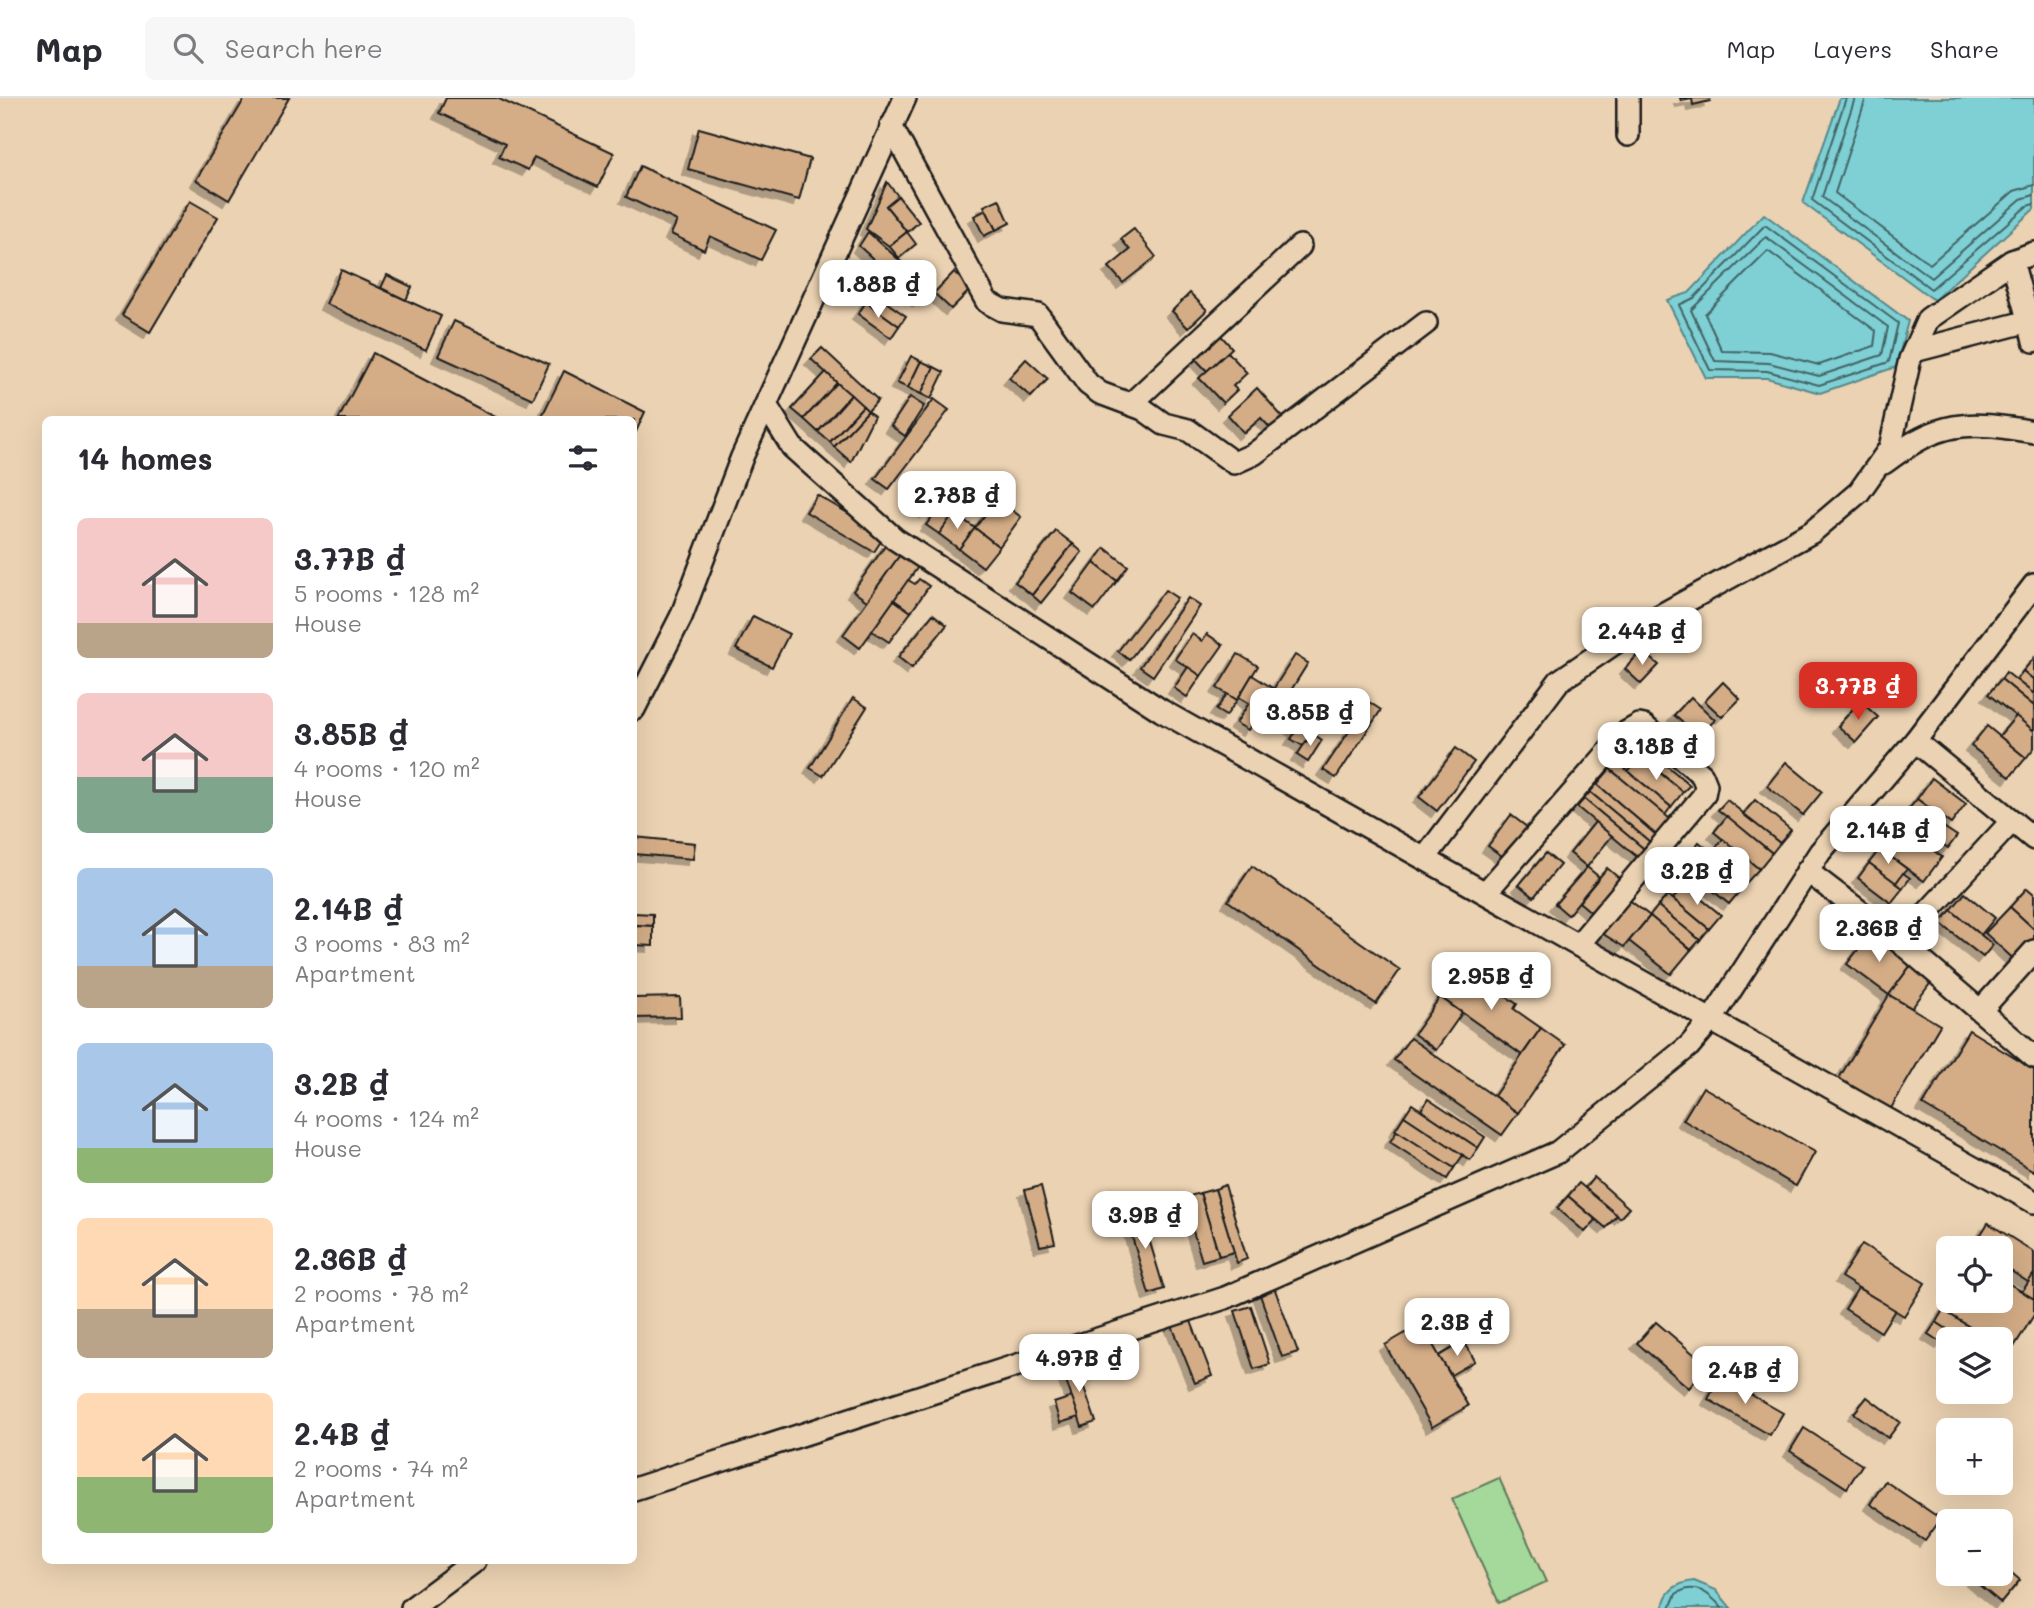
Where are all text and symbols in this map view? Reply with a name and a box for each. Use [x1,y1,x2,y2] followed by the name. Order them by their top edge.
[145,17,635,80] search box
[35,27,103,70] text: Map
[169,29,207,67] icon: search
[225,31,383,65] text: Search here
[1727,33,1775,64] text: Map
[1813,33,1892,64] text: Layers
[1930,33,1999,64] text: Share
[813,260,943,320] pin: 1.88B ₫
[835,268,921,298] text: 1.88B ₫
[77,438,213,478] text: 14 homes
[564,439,602,477] icon: filters
[892,472,1022,531] pin: 2.78B ₫
[914,479,1000,509] text: 2.78B ₫
[294,538,406,578] text: 3.77B ₫
[133,546,217,630] icon: home
[294,578,479,608] text: 5 rooms · 128 m²
[294,608,362,638] text: House
[1577,608,1707,667] pin: 2.44B ₫
[1598,615,1686,645] text: 2.44B ₫
[1793,662,1923,722] pin: 3.77B ₫
[1815,670,1901,700] text: 3.77B ₫
[1245,688,1375,748] pin: 3.85B ₫
[1266,696,1354,726] text: 3.85B ₫
[294,713,409,753] text: 3.85B ₫
[133,721,217,805] icon: home
[1591,722,1721,782] pin: 3.18B ₫
[1614,730,1698,760] text: 3.18B ₫
[294,753,480,783] text: 4 rooms · 120 m²
[294,783,362,813] text: House
[1823,806,1953,866] pin: 2.14B ₫
[1846,814,1930,844] text: 2.14B ₫
[1640,848,1754,907] pin: 3.2B ₫
[1660,855,1734,885] text: 3.2B ₫
[294,888,404,928] text: 2.14B ₫
[133,896,217,980] icon: home
[1814,904,1944,964] pin: 2.36B ₫
[1835,912,1923,942] text: 2.36B ₫
[294,928,470,958] text: 3 rooms · 83 m²
[1426,953,1556,1012] pin: 2.95B ₫
[294,958,416,988] text: Apartment
[1448,960,1534,990] text: 2.95B ₫
[294,1063,389,1103] text: 3.2B ₫
[133,1071,217,1155] icon: home
[294,1103,479,1133] text: 4 rooms · 124 m²
[294,1133,362,1163] text: House
[1088,1192,1202,1251] pin: 3.9B ₫
[1108,1199,1182,1229] text: 3.9B ₫
[1936,1236,2013,1586] map controls
[1936,1236,2013,1313] button: locate
[294,1238,408,1278] text: 2.36B ₫
[133,1246,217,1330] icon: home
[294,1278,468,1308] text: 2 rooms · 78 m²
[1400,1298,1514,1358] pin: 2.3B ₫
[1420,1306,1494,1336] text: 2.3B ₫
[294,1308,416,1338] text: Apartment
[1936,1327,2013,1404] button: layers
[1014,1334,1144,1394] pin: 4.97B ₫
[1035,1342,1123,1372] text: 4.97B ₫
[1688,1346,1802,1406] pin: 2.4B ₫
[1708,1354,1782,1384] text: 2.4B ₫
[294,1413,390,1453] text: 2.4B ₫
[1936,1418,2013,1495] button: +
[133,1421,217,1505] icon: home
[294,1453,468,1483] text: 2 rooms · 74 m²
[294,1483,416,1513] text: Apartment
[1936,1509,2013,1586] button: −

